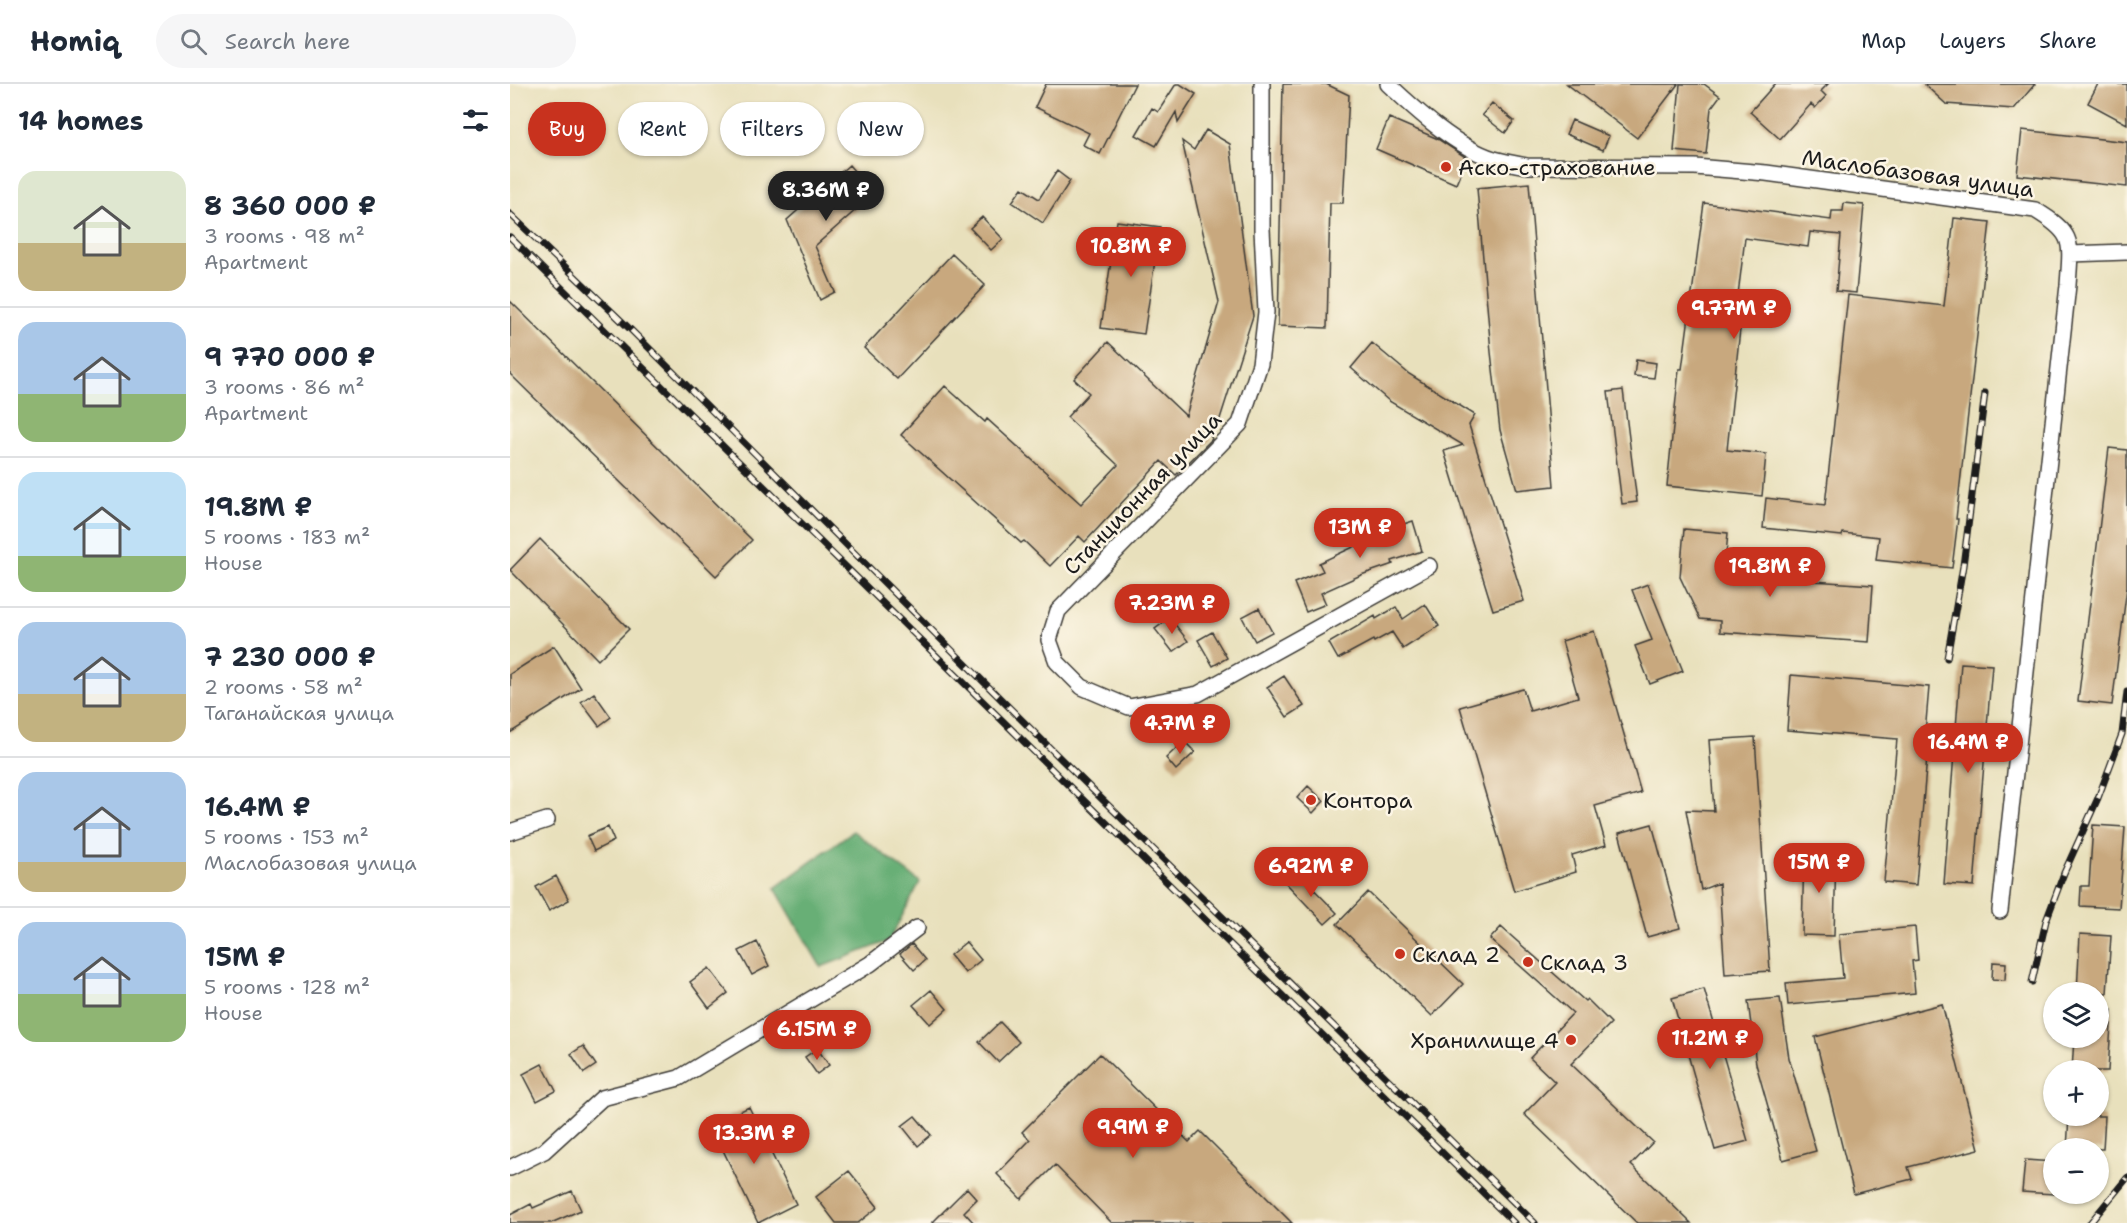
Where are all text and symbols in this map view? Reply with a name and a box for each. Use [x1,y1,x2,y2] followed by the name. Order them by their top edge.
[156,14,576,68] search box
[30,22,120,60] text: Homiq
[177,25,210,58] icon: search
[225,27,351,56] text: Search here
[1861,27,1906,55] text: Map
[1939,27,2006,55] text: Layers
[2039,27,2097,55] text: Share
[528,102,606,156] chip: Buy
[618,102,708,156] chip: Rent
[720,102,825,156] chip: Filters
[837,102,924,156] chip: New
[18,103,144,138] text: 14 homes
[459,104,492,137] icon: filters
[1800,143,2036,204] street label: Маслобазовая улица
[1458,153,1656,182] place label: Аско-страхование
[1439,160,1453,174] marker: Аско-страхование
[771,171,881,222] pin: 8.36M ₽
[782,177,870,203] text: 8.36M ₽
[204,188,376,223] text: 8 360 000 ₽
[66,195,138,267] icon: home
[204,223,365,249] text: 3 rooms · 98 m²
[1076,227,1186,278] pin: 10.8M ₽
[1090,233,1172,259] text: 10.8M ₽
[204,249,308,275] text: Apartment
[1679,289,1789,340] pin: 9.77M ₽
[1691,295,1777,321] text: 9.77M ₽
[204,339,375,374] text: 9 770 000 ₽
[66,346,138,418] icon: home
[204,374,364,400] text: 3 rooms · 86 m²
[204,400,308,426] text: Apartment
[1057,405,1228,581] street label: Станционная улица
[204,489,312,524] text: 19.8M ₽
[66,496,138,568] icon: home
[1318,508,1402,559] pin: 13M ₽
[1328,514,1392,540] text: 13M ₽
[204,524,370,550] text: 5 rooms · 183 m²
[1715,547,1825,598] pin: 19.8M ₽
[204,550,263,576] text: House
[1728,553,1812,579] text: 19.8M ₽
[1117,584,1227,635] pin: 7.23M ₽
[1129,590,1216,616] text: 7.23M ₽
[204,639,376,674] text: 7 230 000 ₽
[66,646,138,718] icon: home
[204,674,363,700] text: 2 rooms · 58 m²
[204,700,394,726] text: Таганайская улица
[1131,704,1229,755] pin: 4.7M ₽
[1144,710,1216,736] text: 4.7M ₽
[1913,723,2023,774] pin: 16.4M ₽
[1927,729,2009,755] text: 16.4M ₽
[1323,786,1413,815] place label: Контора
[204,789,311,824] text: 16.4M ₽
[1304,793,1318,807] marker: Контора
[66,796,138,868] icon: home
[204,824,369,850] text: 5 rooms · 153 m²
[1777,843,1861,894] pin: 15M ₽
[1256,847,1366,898] pin: 6.92M ₽
[1788,849,1850,875] text: 15M ₽
[204,850,417,876] text: Маслобазовая улица
[1268,853,1354,879] text: 6.92M ₽
[204,939,286,974] text: 15M ₽
[1412,940,1500,969] place label: Склад 2
[66,946,138,1018] icon: home
[1393,947,1407,961] marker: Склад 2
[1540,948,1628,977] place label: Склад 3
[1521,955,1535,969] marker: Склад 3
[204,974,370,1000] text: 5 rooms · 128 m²
[2043,982,2109,1204] map controls
[2043,982,2109,1048] button: layers
[204,1000,263,1026] text: House
[762,1010,872,1061] pin: 6.15M ₽
[777,1016,857,1042] text: 6.15M ₽
[1655,1019,1765,1070] pin: 11.2M ₽
[1671,1025,1749,1051] text: 11.2M ₽
[1410,1026,1559,1055] place label: Хранилище 4
[1564,1033,1578,1047] marker: Хранилище 4
[2043,1060,2109,1126] button: +
[1084,1108,1182,1159] pin: 9.9M ₽
[699,1114,809,1165] pin: 13.3M ₽
[1097,1114,1169,1140] text: 9.9M ₽
[713,1120,795,1146] text: 13.3M ₽
[2043,1138,2109,1204] button: −

